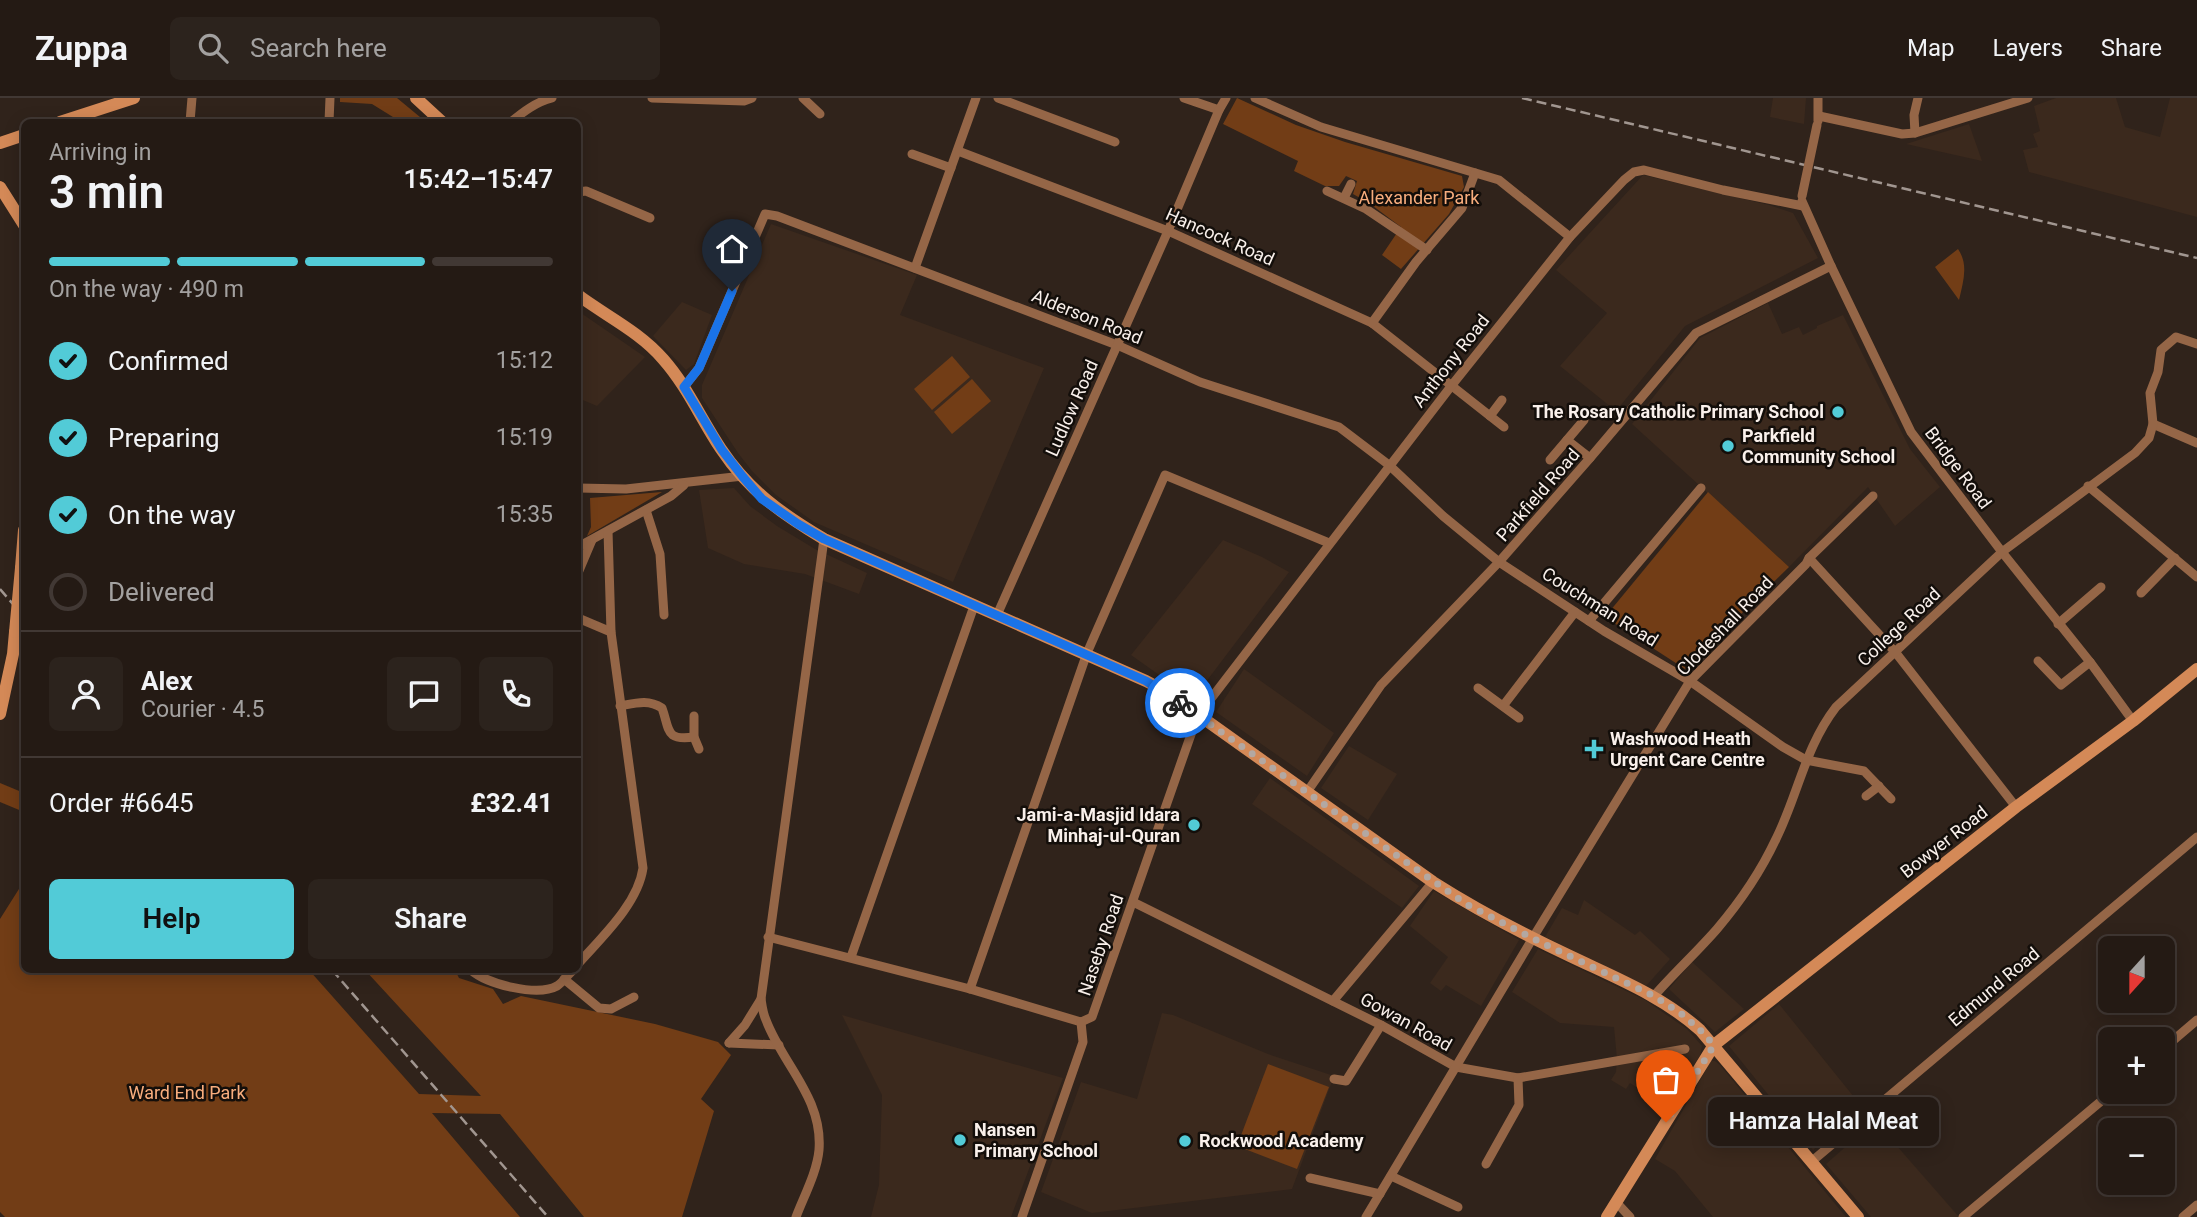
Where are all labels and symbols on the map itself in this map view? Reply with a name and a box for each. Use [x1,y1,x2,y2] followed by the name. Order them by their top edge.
[1359,187,1480,208] park label: Alexander Park
[1163,203,1278,270] street label: Hancock Road
[702,219,762,291] pin
[1029,285,1145,348] street label: Alderson Road
[1408,310,1493,411] street label: Anthony Road
[1041,356,1102,459] street label: Ludlow Road
[1533,401,1824,422] place label: The Rosary Catholic Primary School
[1830,404,1846,420] marker: The Rosary Catholic Primary School
[1921,423,1996,513] street label: Bridge Road
[1742,425,1895,467] place label: Parkfield Community School
[1720,438,1736,454] marker: Parkfield Community School
[1492,444,1584,545] street label: Parkfield Road
[1539,563,1662,651] street label: Couchman Road
[1672,572,1777,680] street label: Clodeshall Road
[1853,583,1944,670] street label: College Road
[1145,668,1215,738] courier
[1610,728,1765,770] place label: Washwood Heath Urgent Care Centre
[1584,739,1604,759] marker: Washwood Heath Urgent Care Centre
[1896,801,1991,882] street label: Bowyer Road
[1016,804,1180,846] place label: Jami-a-Masjid Idara Minhaj-ul-Quran
[1186,817,1202,833] marker: Jami-a-Masjid Idara Minhaj-ul-Quran
[1073,891,1128,998] street label: Naseby Road
[2098,936,2175,1013] north arrow
[1944,943,2043,1031] street label: Edmund Road
[1357,988,1456,1055] street label: Gowan Road
[1636,1050,1696,1122] pin
[128,1082,246,1103] park label: Ward End Park
[1708,1098,1939,1146] callout: Hamza Halal Meat
[974,1119,1098,1161] place label: Nansen Primary School
[1199,1130,1364,1151] place label: Rockwood Academy
[952,1132,968,1148] marker: Nansen Primary School
[1177,1133,1193,1149] marker: Rockwood Academy

